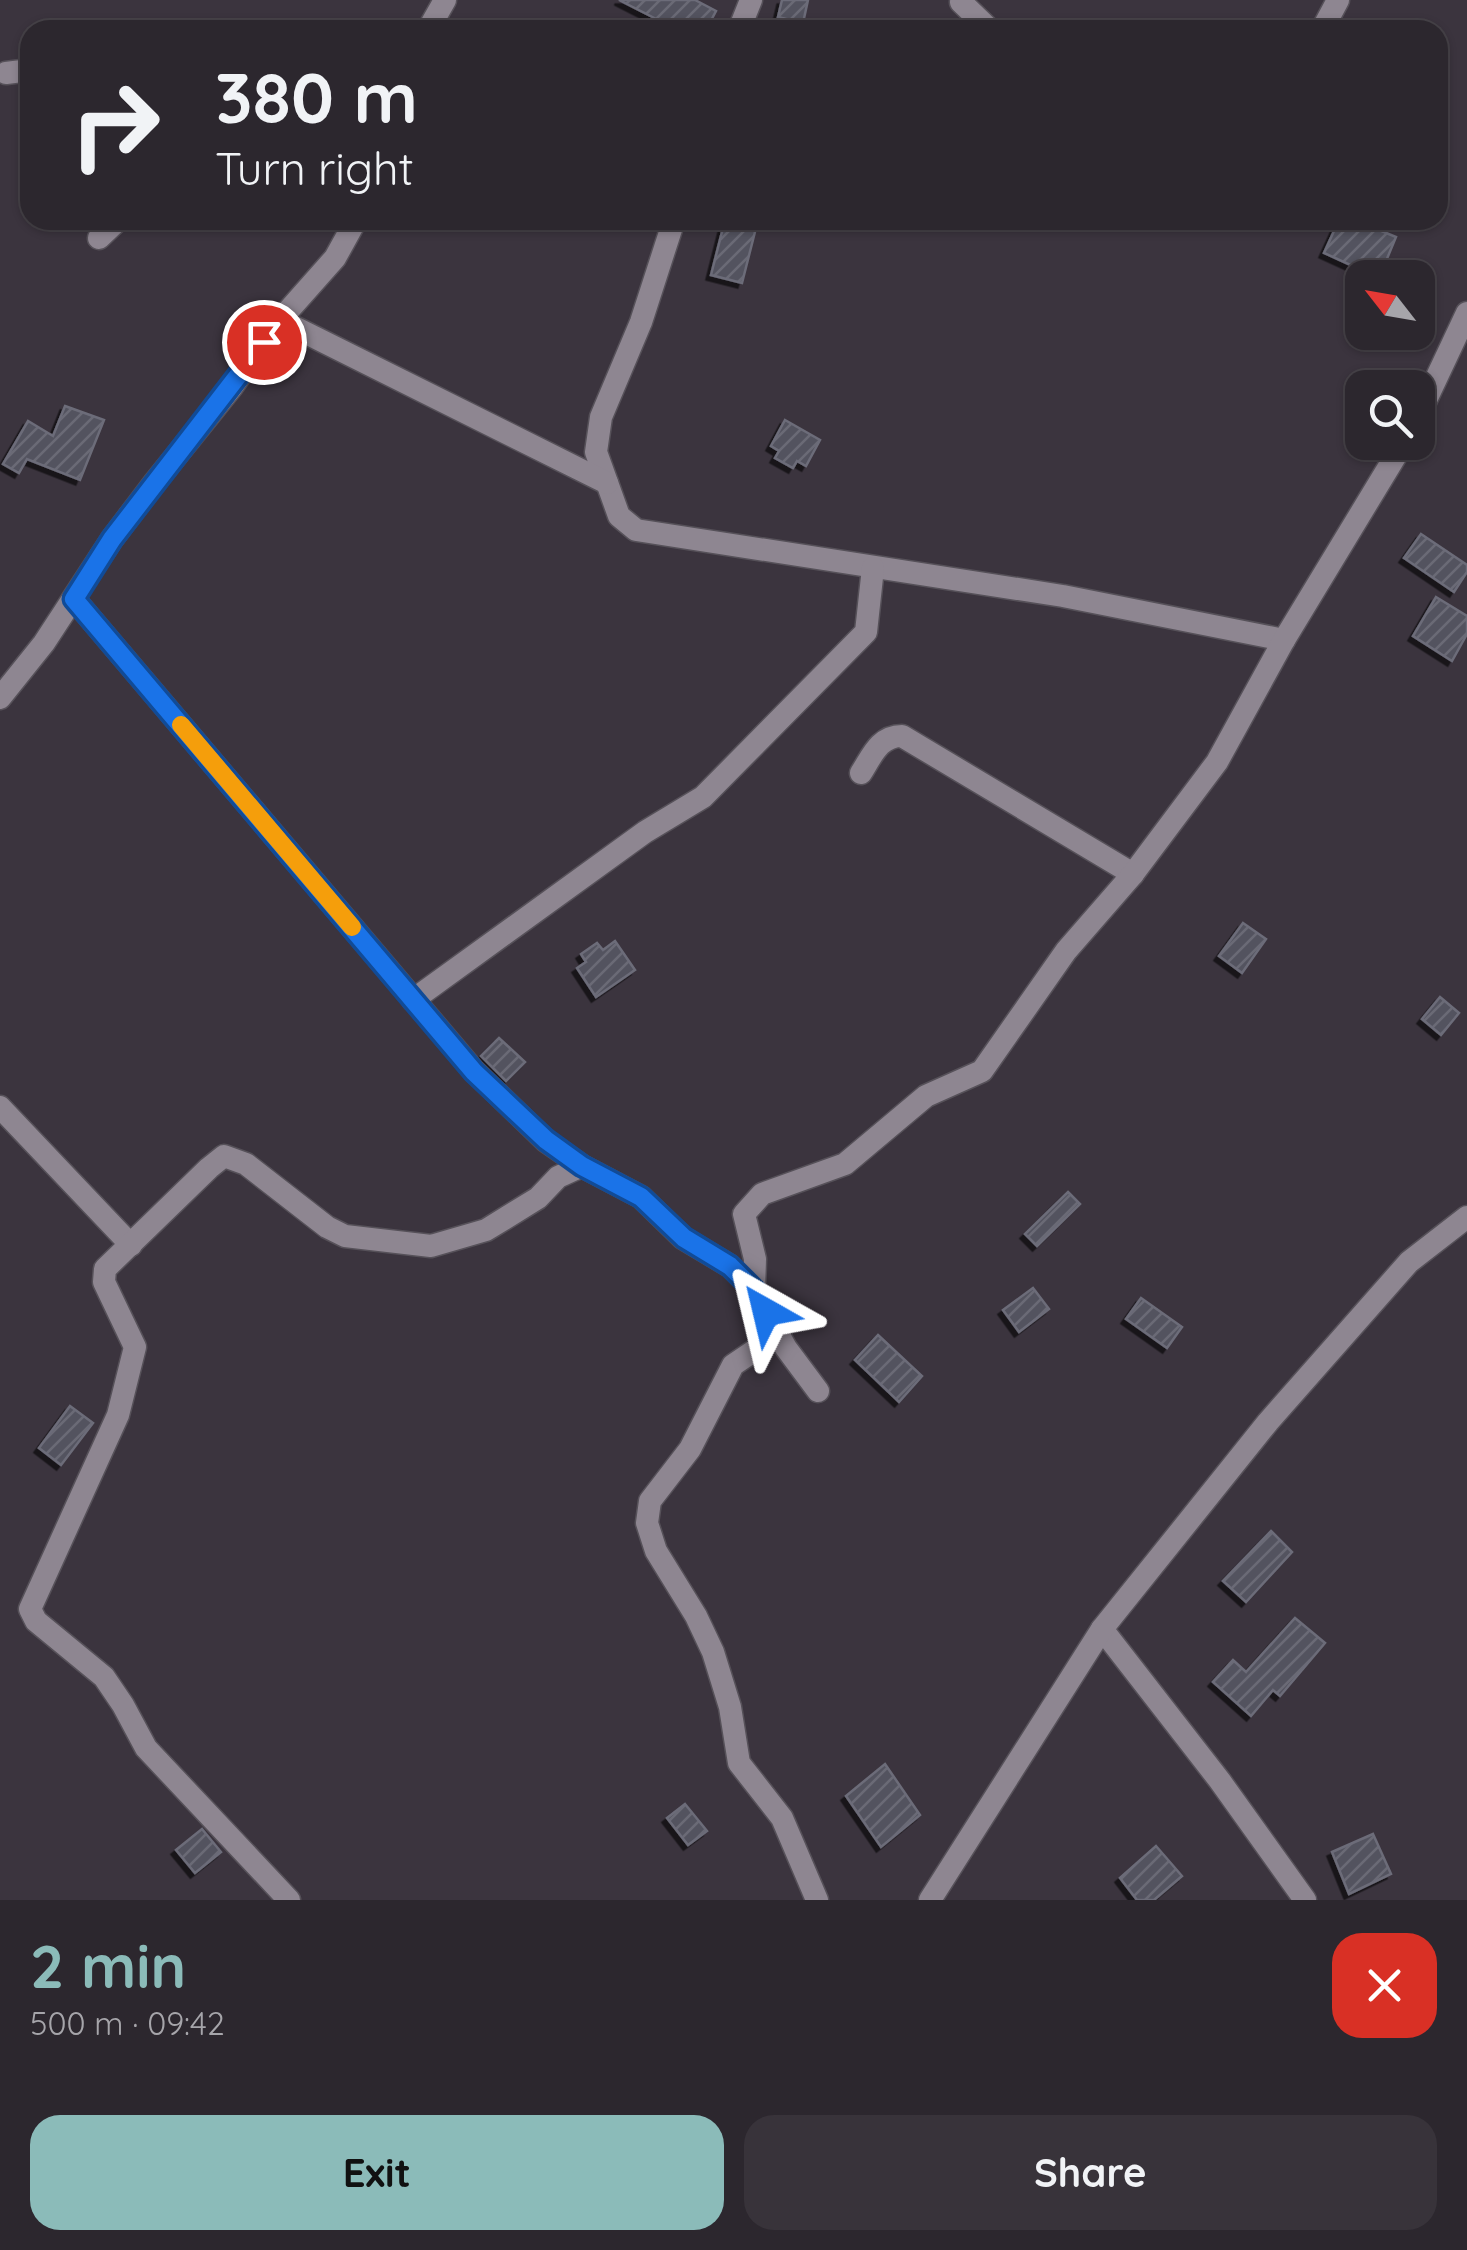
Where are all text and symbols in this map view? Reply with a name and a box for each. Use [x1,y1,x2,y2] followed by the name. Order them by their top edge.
[215,53,418,141] text: 380 m
[50,60,180,190] icon: right
[215,140,414,196] text: Turn right
[1345,260,1435,350] north arrow
[1345,260,1435,460] map controls
[222,300,307,385] pin
[237,315,292,370] icon: arrive
[1345,370,1435,460] button: search
[714,1260,818,1364] position arrow
[30,1928,186,2003] text: 2 min
[1332,1933,1437,2038] button: close
[30,2003,225,2043] text: 500 m · 09:42
[30,2115,724,2230] button: Exit
[744,2115,1437,2230] button: Share

